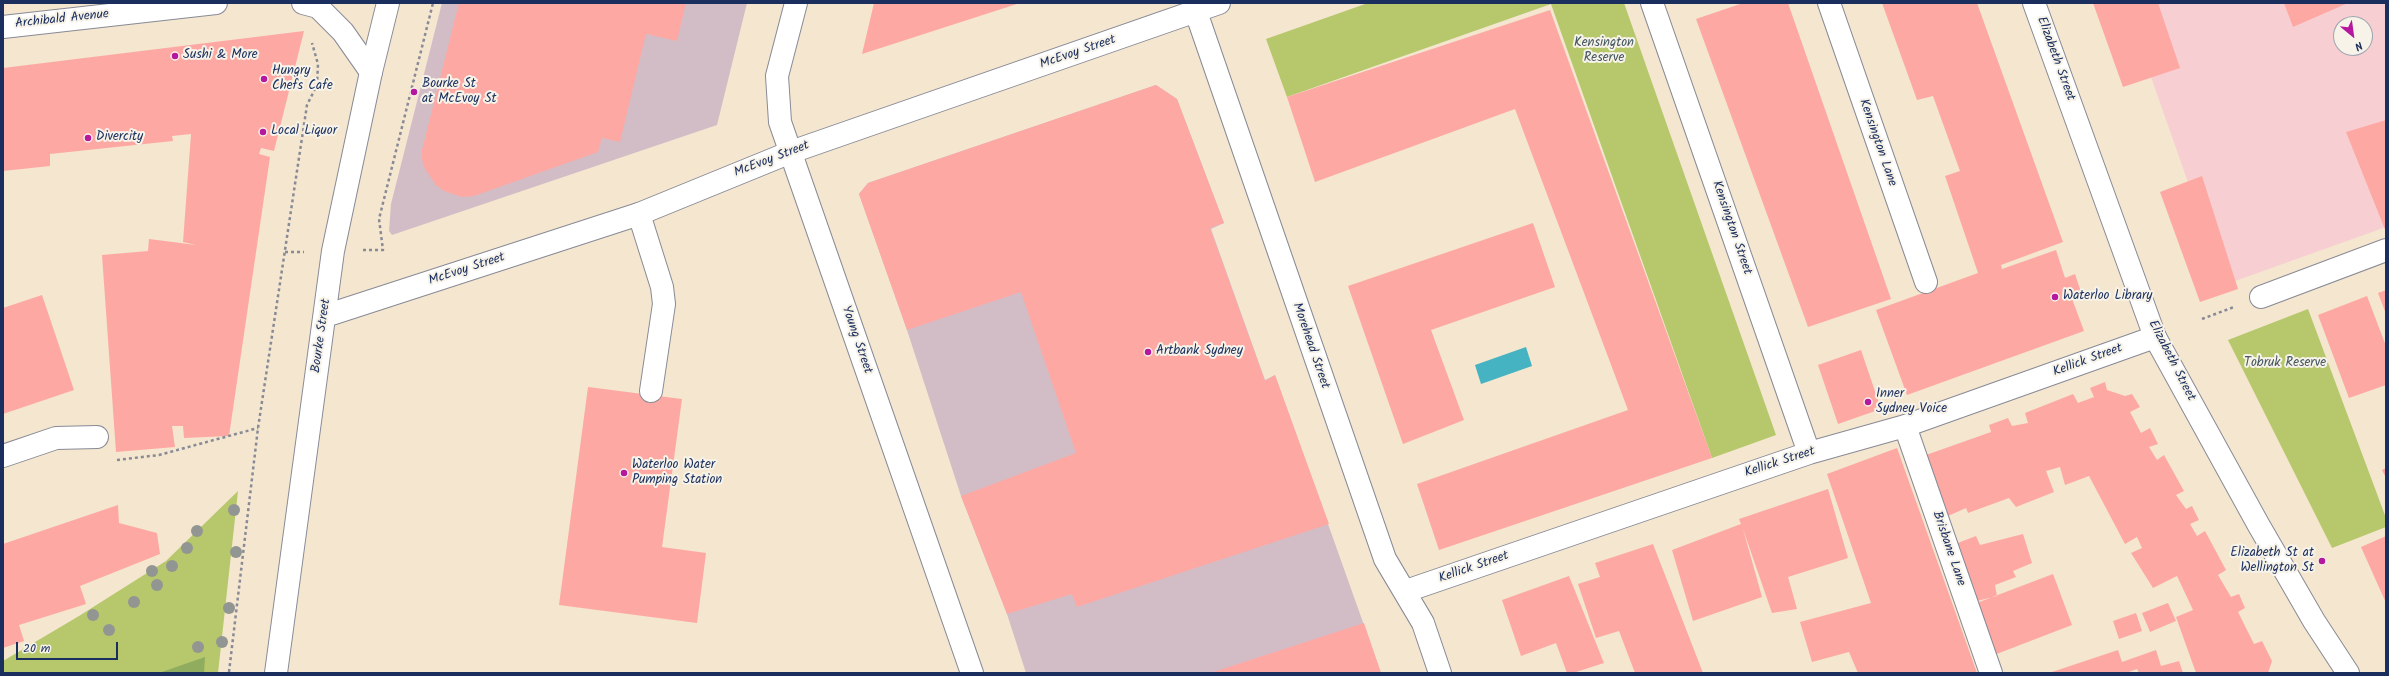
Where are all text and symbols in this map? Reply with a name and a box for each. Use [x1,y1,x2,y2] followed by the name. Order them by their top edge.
[14,7,110,33] street label: Archibald Avenue
[2033,15,2077,103] street label: Elizabeth Street
[2333,16,2373,56] north arrow
[1038,33,1118,73] street label: McEvoy Street
[1574,36,1634,67] park label: Kensington Reserve
[2351,36,2366,55] text: N
[183,48,258,64] place label: Sushi & More
[170,51,180,61] marker: Sushi & More
[272,64,333,95] place label: Hungry Chefs Cafe
[259,74,269,84] marker: Hungry Chefs Cafe
[422,77,497,108] place label: Bourke St at McEvoy St
[409,87,419,97] marker: Bourke St at McEvoy St
[1855,97,1899,189] street label: Kensington Lane
[271,124,337,140] place label: Local Liquor
[258,127,268,137] marker: Local Liquor
[96,130,143,146] place label: Divercity
[83,133,93,143] marker: Divercity
[732,139,812,181] street label: McEvoy Street
[1708,179,1754,277] street label: Kensington Street
[427,250,507,290] street label: McEvoy Street
[2063,289,2152,305] place label: Waterloo Library
[2050,292,2060,302] marker: Waterloo Library
[309,298,335,374] street label: Bourke Street
[1288,301,1332,391] street label: Morehead Street
[837,304,875,376] street label: Young Street
[2144,318,2198,404] street label: Elizabeth Street
[2051,341,2125,381] street label: Kellick Street
[1156,344,1243,360] place label: Artbank Sydney
[1143,347,1153,357] marker: Artbank Sydney
[2244,356,2326,372] park label: Tobruk Reserve
[1876,387,1947,418] place label: Inner Sydney Voice
[1863,397,1873,407] marker: Inner Sydney Voice
[1743,444,1817,482] street label: Kellick Street
[632,458,722,489] place label: Waterloo Water Pumping Station
[619,468,629,478] marker: Waterloo Water Pumping Station
[1928,510,1968,588] street label: Brisbane Lane
[2230,546,2314,577] place label: Elizabeth St at Wellington St
[1437,549,1511,587] street label: Kellick Street
[2317,556,2327,566] marker: Elizabeth St at Wellington St
[18,634,120,660] scale bar
[23,639,50,658] text: 20 m

